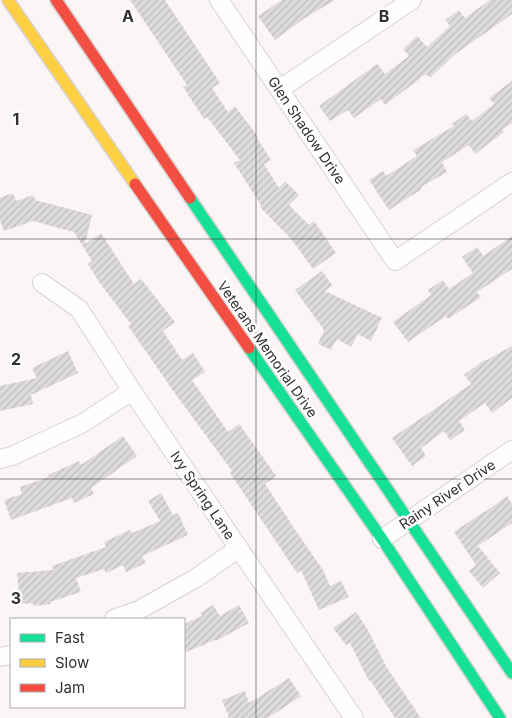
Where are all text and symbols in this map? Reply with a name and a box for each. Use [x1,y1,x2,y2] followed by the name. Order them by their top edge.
[122,6,134,26] text: A
[379,6,389,26] text: B
[265,73,349,187] street label: Glen Shadow Drive
[13,109,19,129] text: 1
[214,277,322,421] street label: Veterans Memorial Drive
[11,349,21,369] text: 2
[167,448,239,542] street label: Ivy Spring Lane
[396,456,498,532] street label: Rainy River Drive
[11,588,21,608] text: 3
[10,618,185,708] legend
[55,628,85,647] text: Fast
[55,653,89,672] text: Slow
[55,678,85,697] text: Jam

